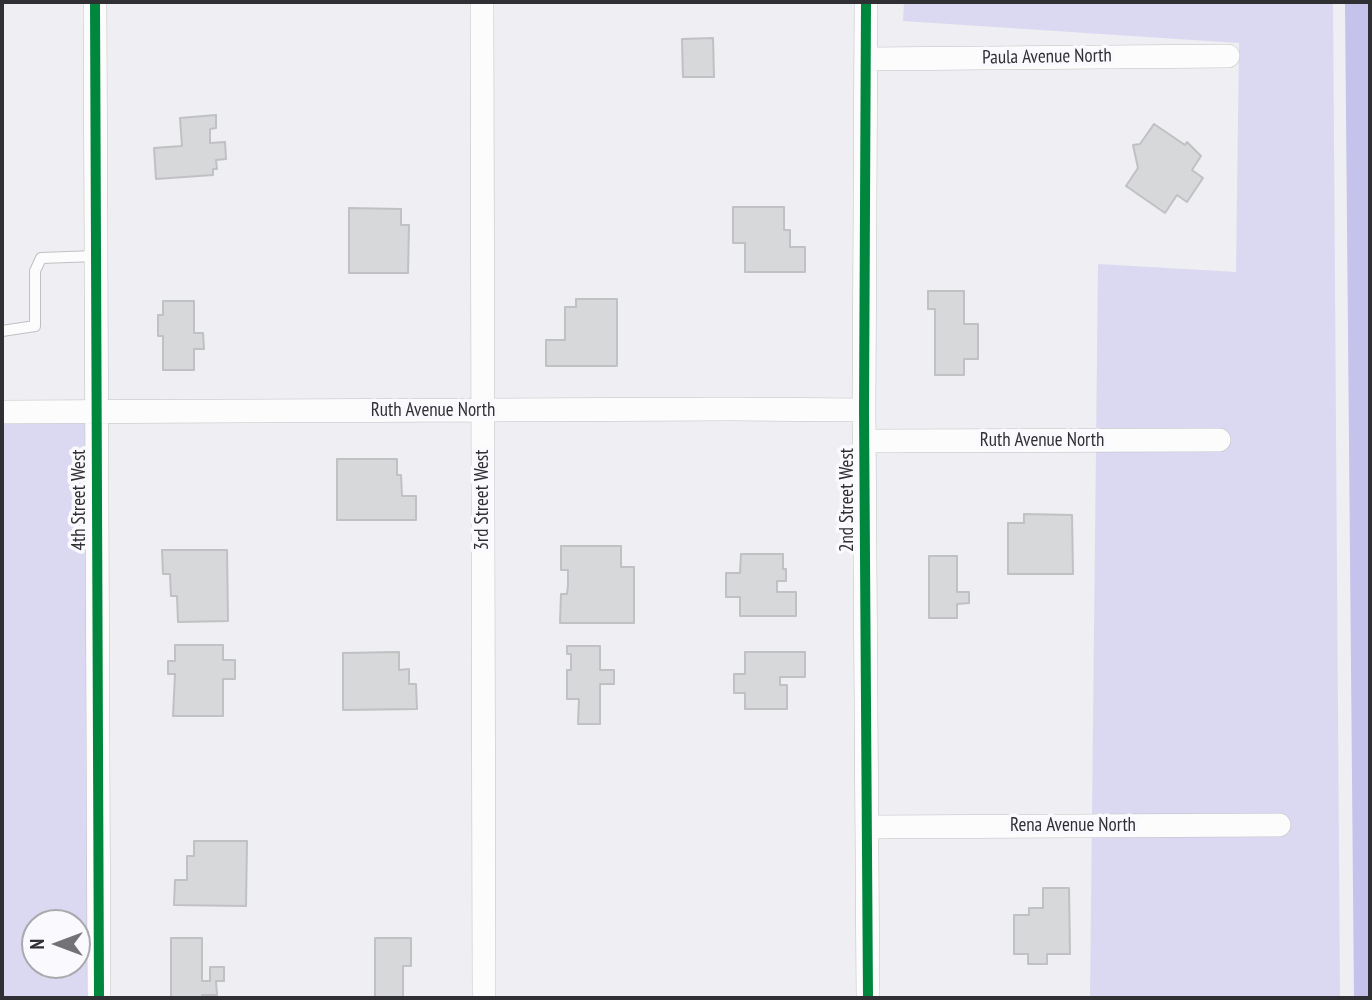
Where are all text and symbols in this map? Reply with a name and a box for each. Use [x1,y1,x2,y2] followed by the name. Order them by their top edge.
[982,44,1112,70] street label: Paula Avenue North
[371,400,495,422] street label: Ruth Avenue North
[980,430,1104,452] street label: Ruth Avenue North
[837,448,859,552] street label: 2nd Street West
[69,449,91,551] street label: 4th Street West
[472,450,494,550] street label: 3rd Street West
[1010,815,1136,837] street label: Rena Avenue North
[21,909,91,979] north arrow
[25,939,49,949] text: N

